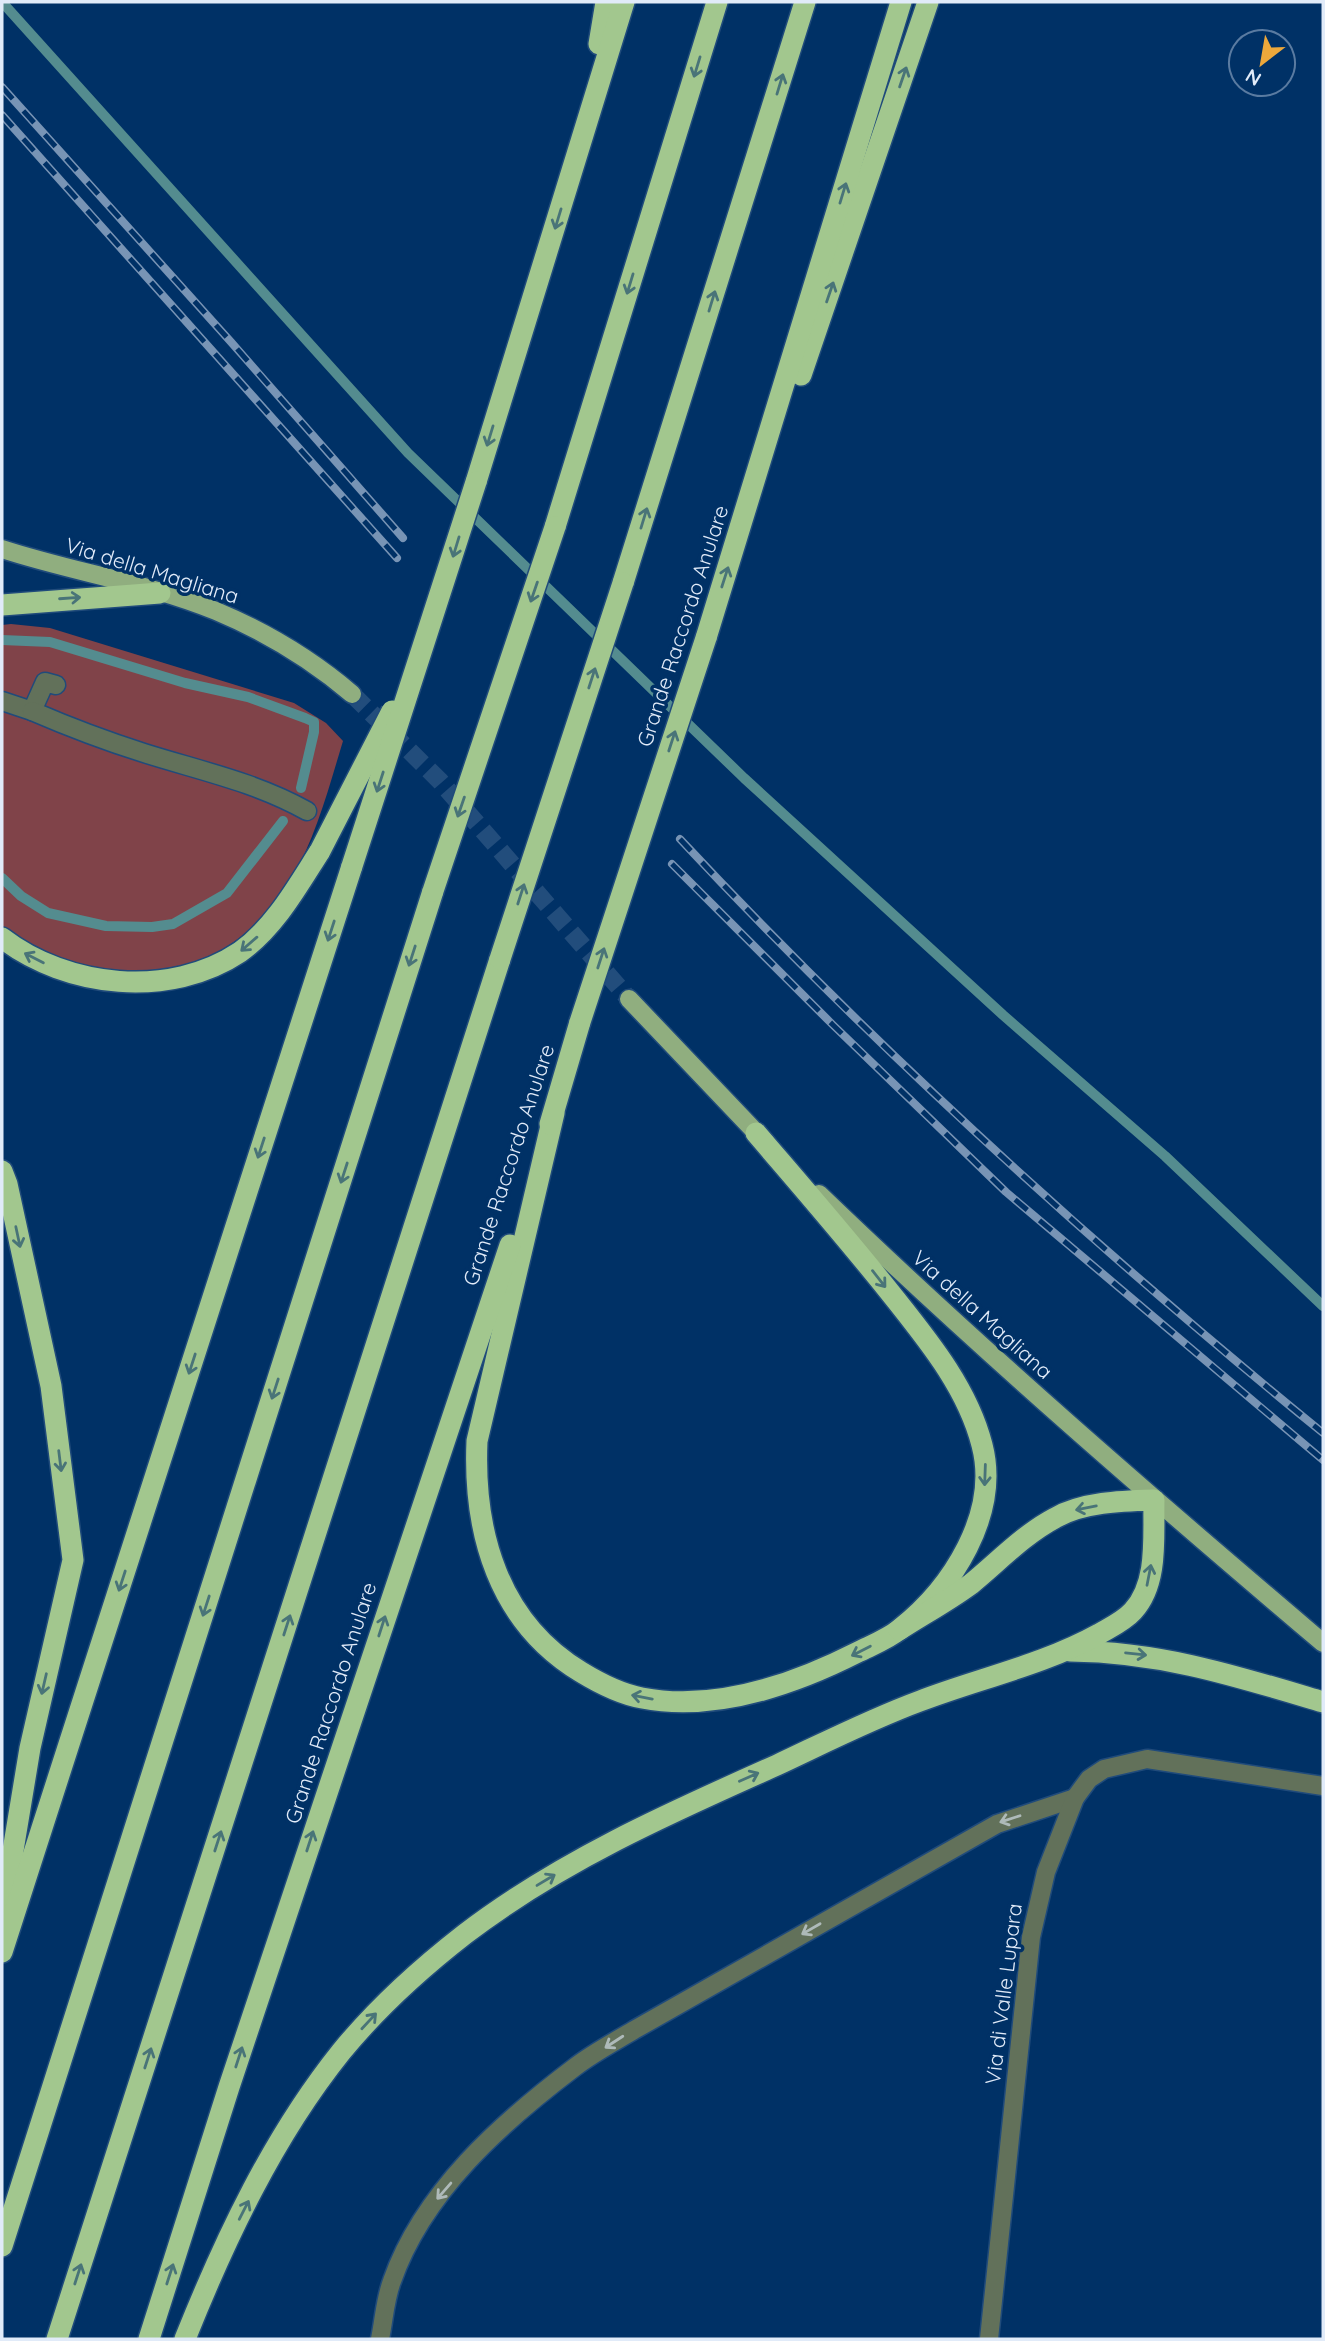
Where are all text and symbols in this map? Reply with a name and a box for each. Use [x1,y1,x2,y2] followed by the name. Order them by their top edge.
[1227,28,1297,98] north arrow
[690,56,703,78] one-way arrow
[1241,64,1265,91] text: N
[898,66,910,88] one-way arrow
[775,74,788,96] one-way arrow
[837,182,850,204] one-way arrow
[551,208,564,230] one-way arrow
[623,273,635,295] one-way arrow
[825,282,837,304] one-way arrow
[707,291,719,313] one-way arrow
[483,425,496,447] one-way arrow
[631,502,733,750] street label: Grande Raccordo Anulare
[638,508,651,530] one-way arrow
[63,531,242,609] street label: Via della Magliana
[448,535,461,557] one-way arrow
[720,567,733,589] one-way arrow
[526,580,539,602] one-way arrow
[58,592,81,605] one-way arrow
[587,667,599,689] one-way arrow
[667,731,679,753] one-way arrow
[372,770,385,792] one-way arrow
[454,796,466,818] one-way arrow
[516,883,529,905] one-way arrow
[324,920,337,942] one-way arrow
[240,936,258,952] one-way arrow
[405,944,418,966] one-way arrow
[596,947,608,969] one-way arrow
[24,951,45,965] one-way arrow
[457,1041,559,1289] street label: Grande Raccordo Anulare
[254,1136,267,1158] one-way arrow
[336,1161,349,1183] one-way arrow
[13,1226,26,1248] one-way arrow
[907,1244,1058,1384] street label: Via della Magliana
[871,1269,886,1287] one-way arrow
[185,1353,197,1375] one-way arrow
[268,1378,280,1400] one-way arrow
[54,1449,67,1472] one-way arrow
[978,1463,991,1486] one-way arrow
[1075,1502,1098,1515] one-way arrow
[1143,1564,1156,1587] one-way arrow
[115,1569,127,1591] one-way arrow
[279,1579,381,1827] street label: Grande Raccordo Anulare
[199,1595,211,1617] one-way arrow
[282,1614,295,1636] one-way arrow
[377,1615,390,1637] one-way arrow
[851,1644,871,1658] one-way arrow
[1124,1648,1147,1661] one-way arrow
[37,1672,51,1695] one-way arrow
[631,1690,654,1704] one-way arrow
[738,1770,759,1783] one-way arrow
[999,1813,1021,1826] one-way arrow
[213,1831,225,1853] one-way arrow
[305,1831,318,1853] one-way arrow
[536,1872,556,1886] one-way arrow
[979,1902,1027,2086] street label: Via di Valle Lupara
[801,1923,822,1936] one-way arrow
[360,2013,377,2030] one-way arrow
[605,2035,624,2050] one-way arrow
[143,2047,155,2069] one-way arrow
[234,2047,246,2069] one-way arrow
[436,2182,452,2200] one-way arrow
[237,2200,251,2221] one-way arrow
[164,2263,177,2285] one-way arrow
[73,2264,86,2286] one-way arrow

